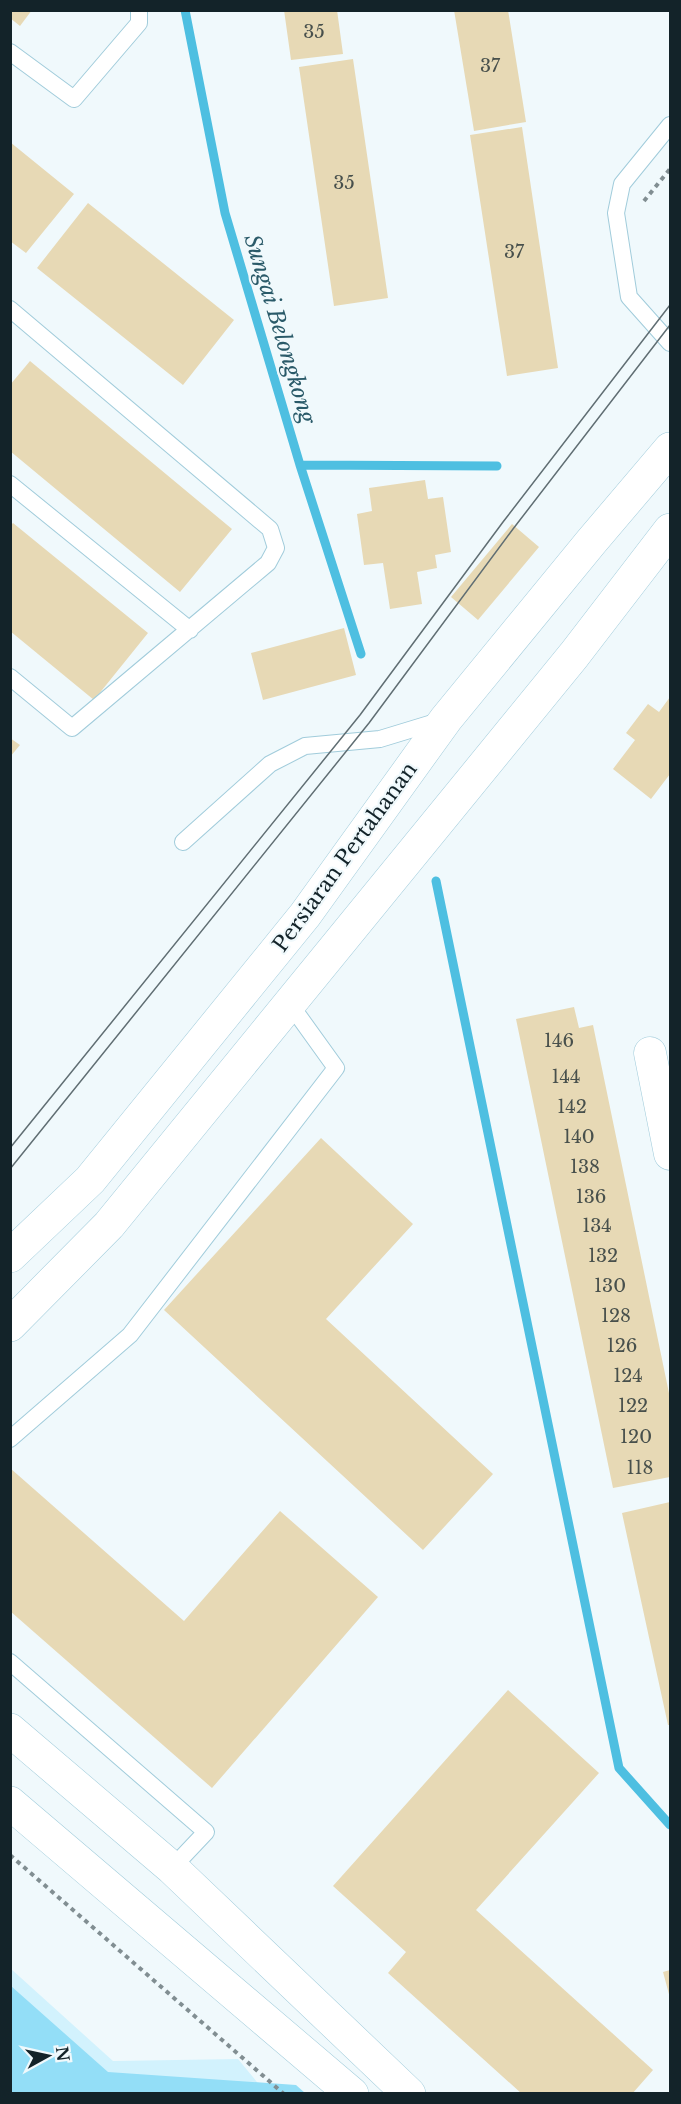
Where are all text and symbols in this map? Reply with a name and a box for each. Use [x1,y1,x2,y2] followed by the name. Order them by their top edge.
[303,21,325,43] house number: 35
[480,55,501,77] house number: 37
[333,172,355,194] house number: 35
[238,231,322,429] water label: Sungai Belongkong
[504,241,525,263] house number: 37
[267,757,423,957] street label: Persiaran Pertahanan
[544,1030,574,1052] house number: 146
[551,1066,581,1088] house number: 144
[557,1096,587,1118] house number: 142
[563,1126,595,1148] house number: 140
[570,1156,600,1178] house number: 138
[576,1186,606,1208] house number: 136
[582,1215,612,1237] house number: 134
[588,1245,618,1267] house number: 132
[594,1275,626,1297] house number: 130
[601,1305,631,1327] house number: 128
[607,1335,637,1357] house number: 126
[613,1365,643,1387] house number: 124
[618,1395,648,1417] house number: 122
[620,1426,652,1448] house number: 120
[627,1457,653,1479] house number: 118
[18,2026,78,2086] north arrow
[52,2045,74,2063] text: N

